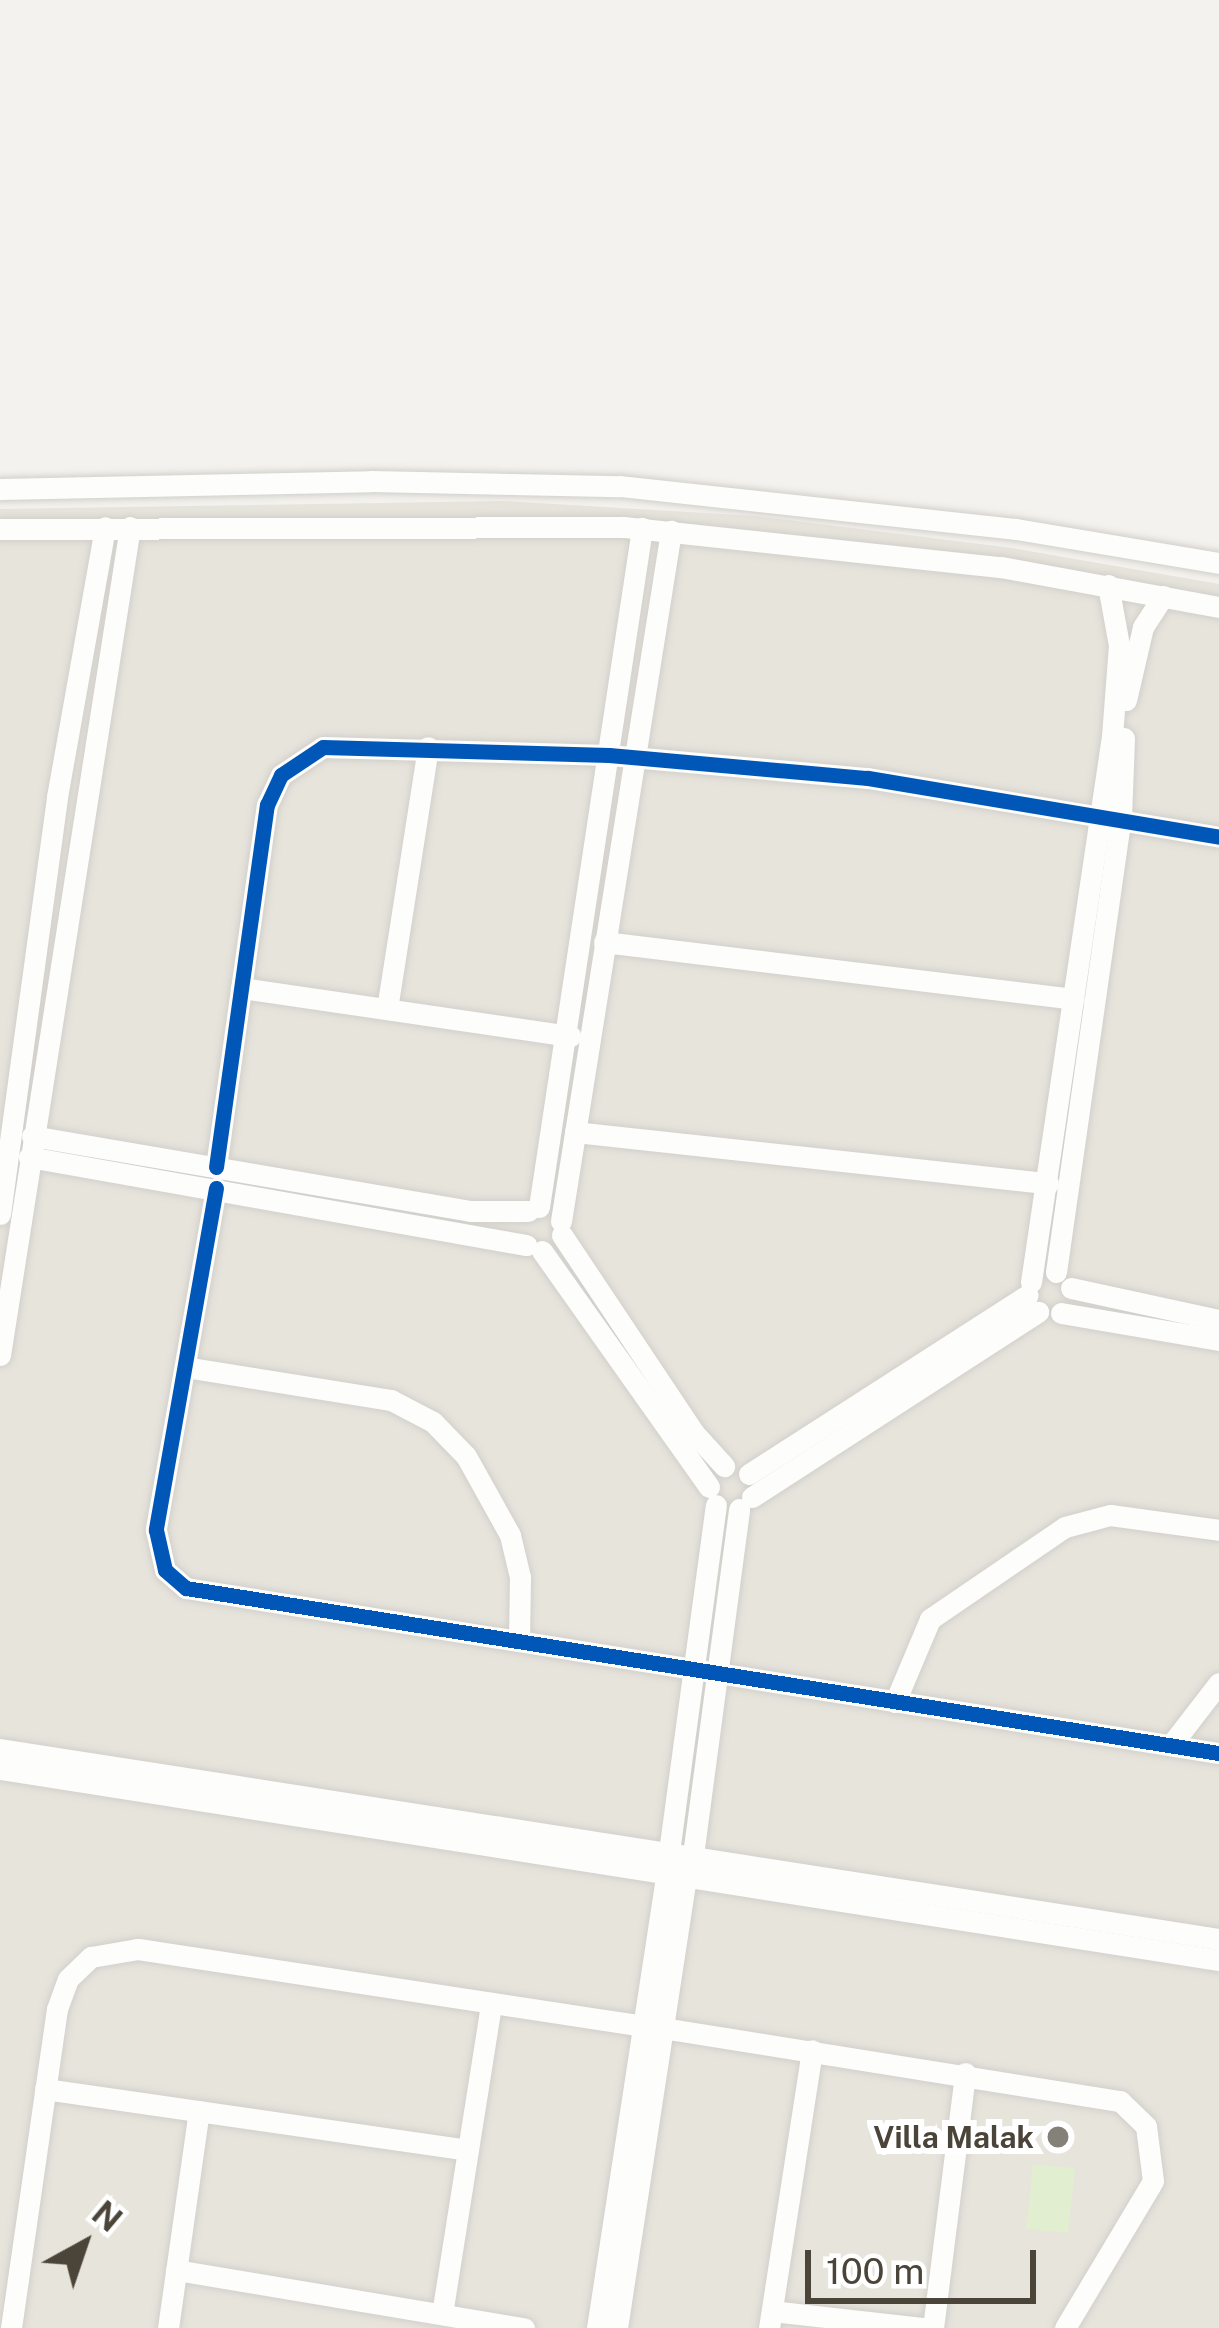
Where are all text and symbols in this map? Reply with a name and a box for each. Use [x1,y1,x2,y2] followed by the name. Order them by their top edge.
[873,2119,1034,2155] place label: Villa Malak
[1045,2124,1071,2150] marker: Villa Malak
[24,2184,144,2304] north arrow
[85,2194,129,2239] text: N
[811,2226,1042,2300] scale bar
[826,2250,924,2292] text: 100 m

